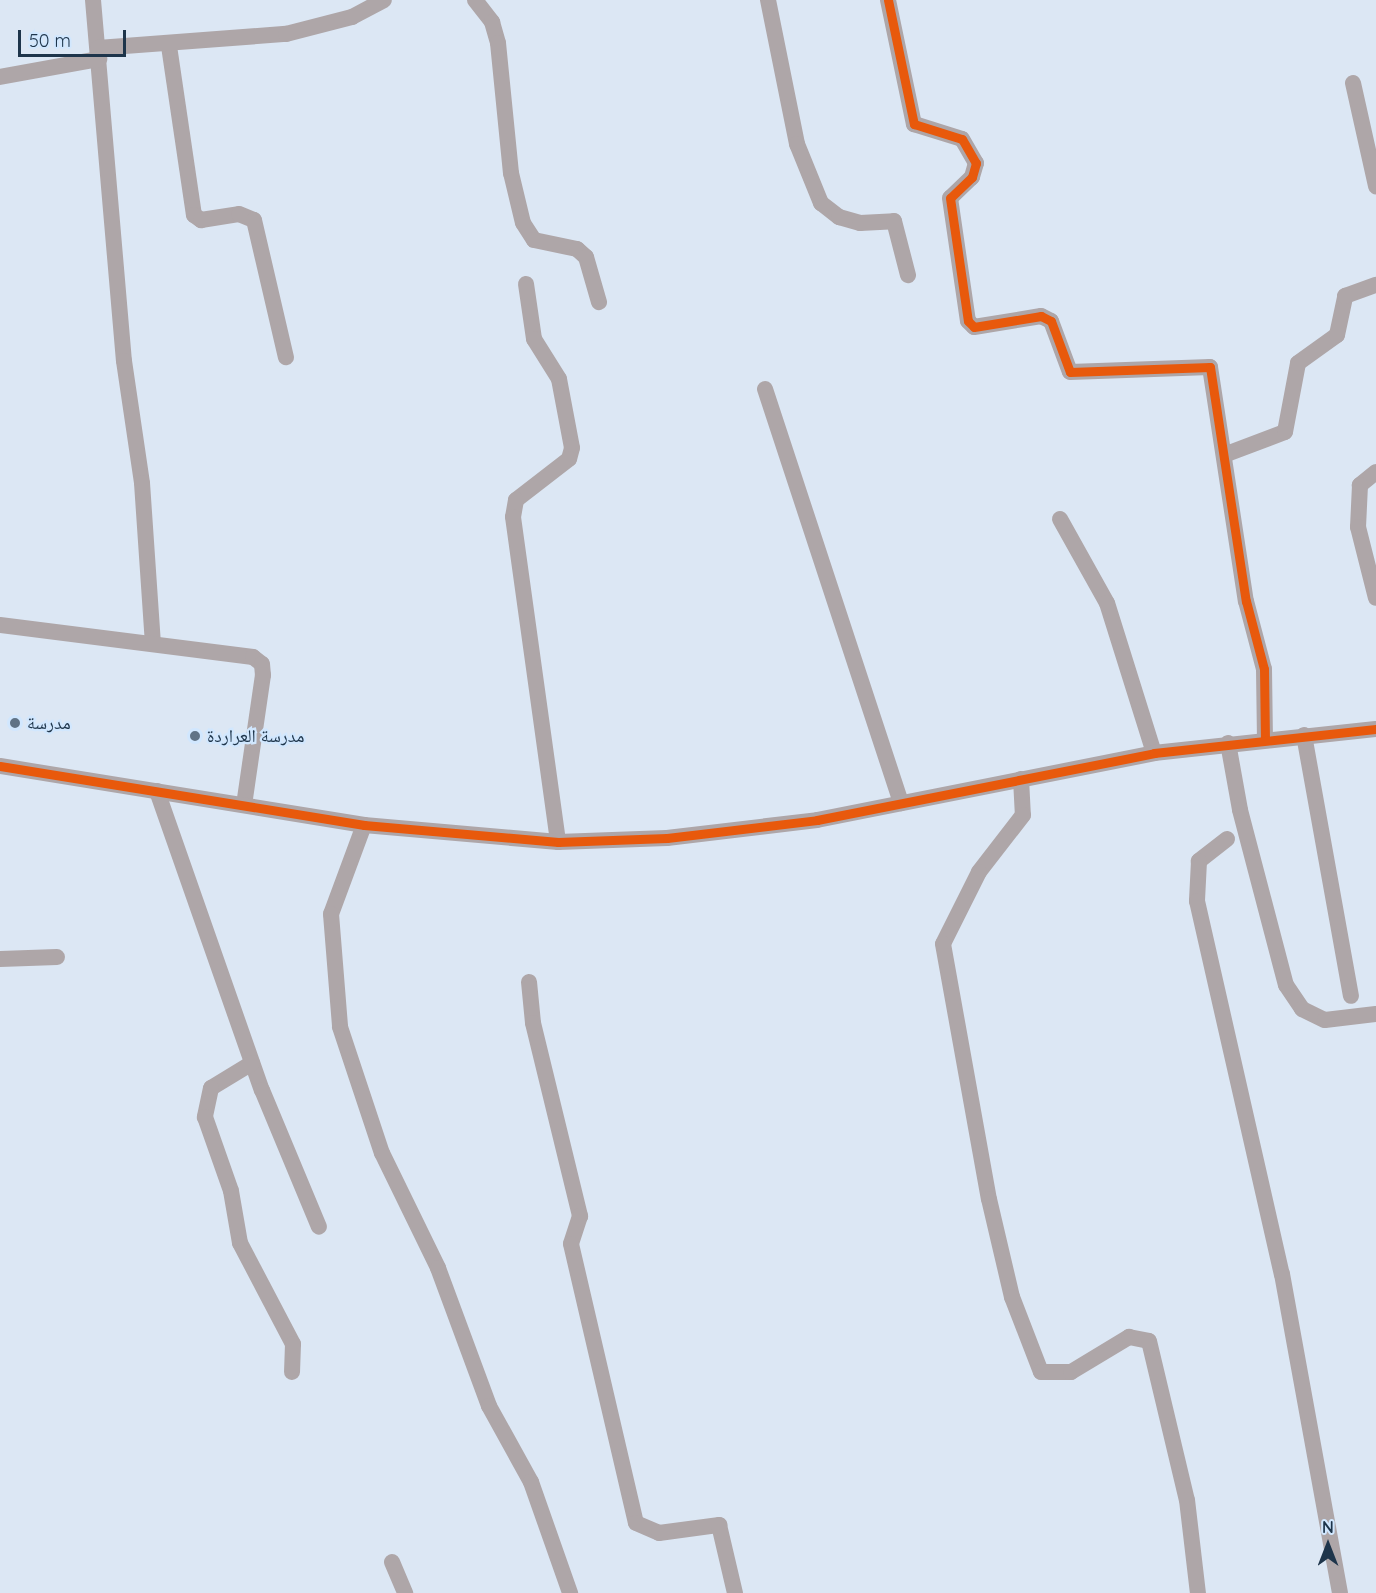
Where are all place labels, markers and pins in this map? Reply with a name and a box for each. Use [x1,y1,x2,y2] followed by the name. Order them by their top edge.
[27,712,71,734] place label: مدرسة
[8,716,22,730] marker: مدرسة
[207,725,304,747] place label: مدرسة العراردة
[188,729,202,743] marker: مدرسة العراردة

